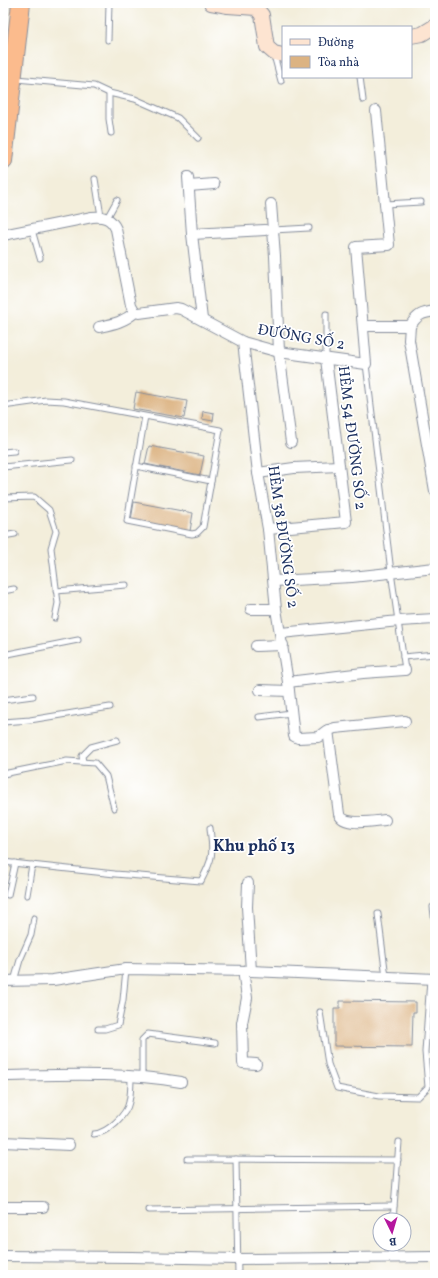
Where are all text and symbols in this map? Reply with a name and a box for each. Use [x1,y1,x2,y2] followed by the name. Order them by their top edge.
[282,26,412,78] legend
[318,35,354,51] text: Đường
[318,55,359,71] text: Tòa nhà
[256,319,346,356] street label: ĐƯỜNG SỐ 2
[332,365,371,511] street label: HẺM 54 ĐƯỜNG SỐ 2
[262,464,303,610] street label: HẺM 38 ĐƯỜNG SỐ 2
[213,836,295,858] district label: Khu phố 13
[372,1212,412,1252] north arrow
[388,1233,397,1248] text: B

